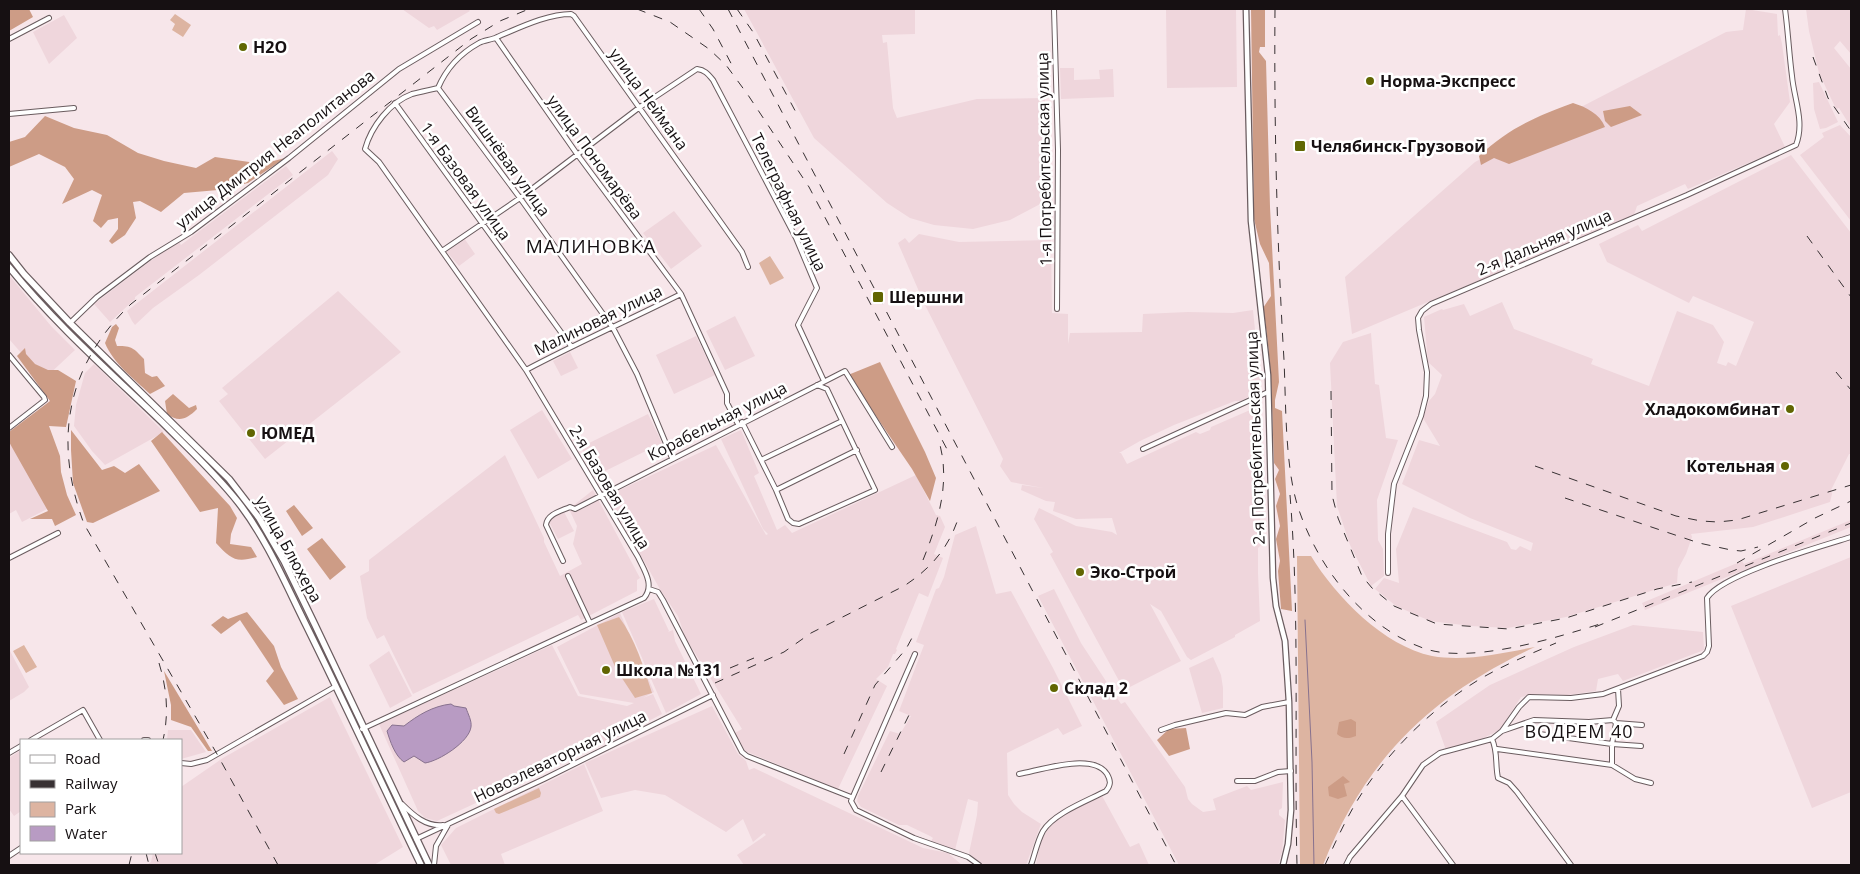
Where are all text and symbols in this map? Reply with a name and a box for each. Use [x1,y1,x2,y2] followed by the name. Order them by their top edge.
[253,36,287,58] place label: H2O
[237,41,249,53] marker: H2O
[605,44,693,154] street label: улица Неймана
[1031,52,1057,266] street label: 1-я Потребительская улица
[171,64,379,234] street label: улица Дмитрия Неаполитанова
[1380,70,1516,92] place label: Норма-Экспресс
[1364,75,1376,87] marker: Норма-Экспресс
[542,90,648,224] street label: улица Пономарёва
[461,101,555,221] street label: Вишнёвая улица
[416,118,516,244] street label: 1-я Базовая улица
[746,129,832,275] street label: Телеграфная улица
[1311,135,1486,157] place label: Челябинск-Грузовой
[1293,139,1307,153] marker: Челябинск-Грузовой
[1473,204,1615,280] street label: 2-я Дальняя улица
[526,233,656,259] district label: МАЛИНОВКА
[530,279,666,361] street label: Малиновая улица
[889,286,963,308] place label: Шершни
[871,290,885,304] marker: Шершни
[1240,331,1270,545] street label: 2-я Потребительская улица
[644,376,790,466] street label: Корабельная улица
[1645,398,1780,420] place label: Хладокомбинат
[1784,403,1796,415] marker: Хладокомбинат
[564,421,656,553] street label: 2-я Базовая улица
[261,422,314,444] place label: ЮМЕД
[245,427,257,439] marker: ЮМЕД
[1686,455,1775,477] place label: Котельная
[1779,460,1791,472] marker: Котельная
[251,492,327,606] street label: улица Блюхера
[1090,561,1176,583] place label: Эко-Строй
[1074,566,1086,578] marker: Эко-Строй
[616,659,721,681] place label: Школа №131
[600,664,612,676] marker: Школа №131
[1064,677,1128,699] place label: Склад 2
[1048,682,1060,694] marker: Склад 2
[470,705,650,807] street label: Новоэлеваторная улица
[1524,719,1634,743] district label: ВОДРЕМ 40
[20,739,182,854] legend
[65,748,101,768] text: Road
[65,773,118,793] text: Railway
[65,798,96,818] text: Park
[65,823,107,843] text: Water

